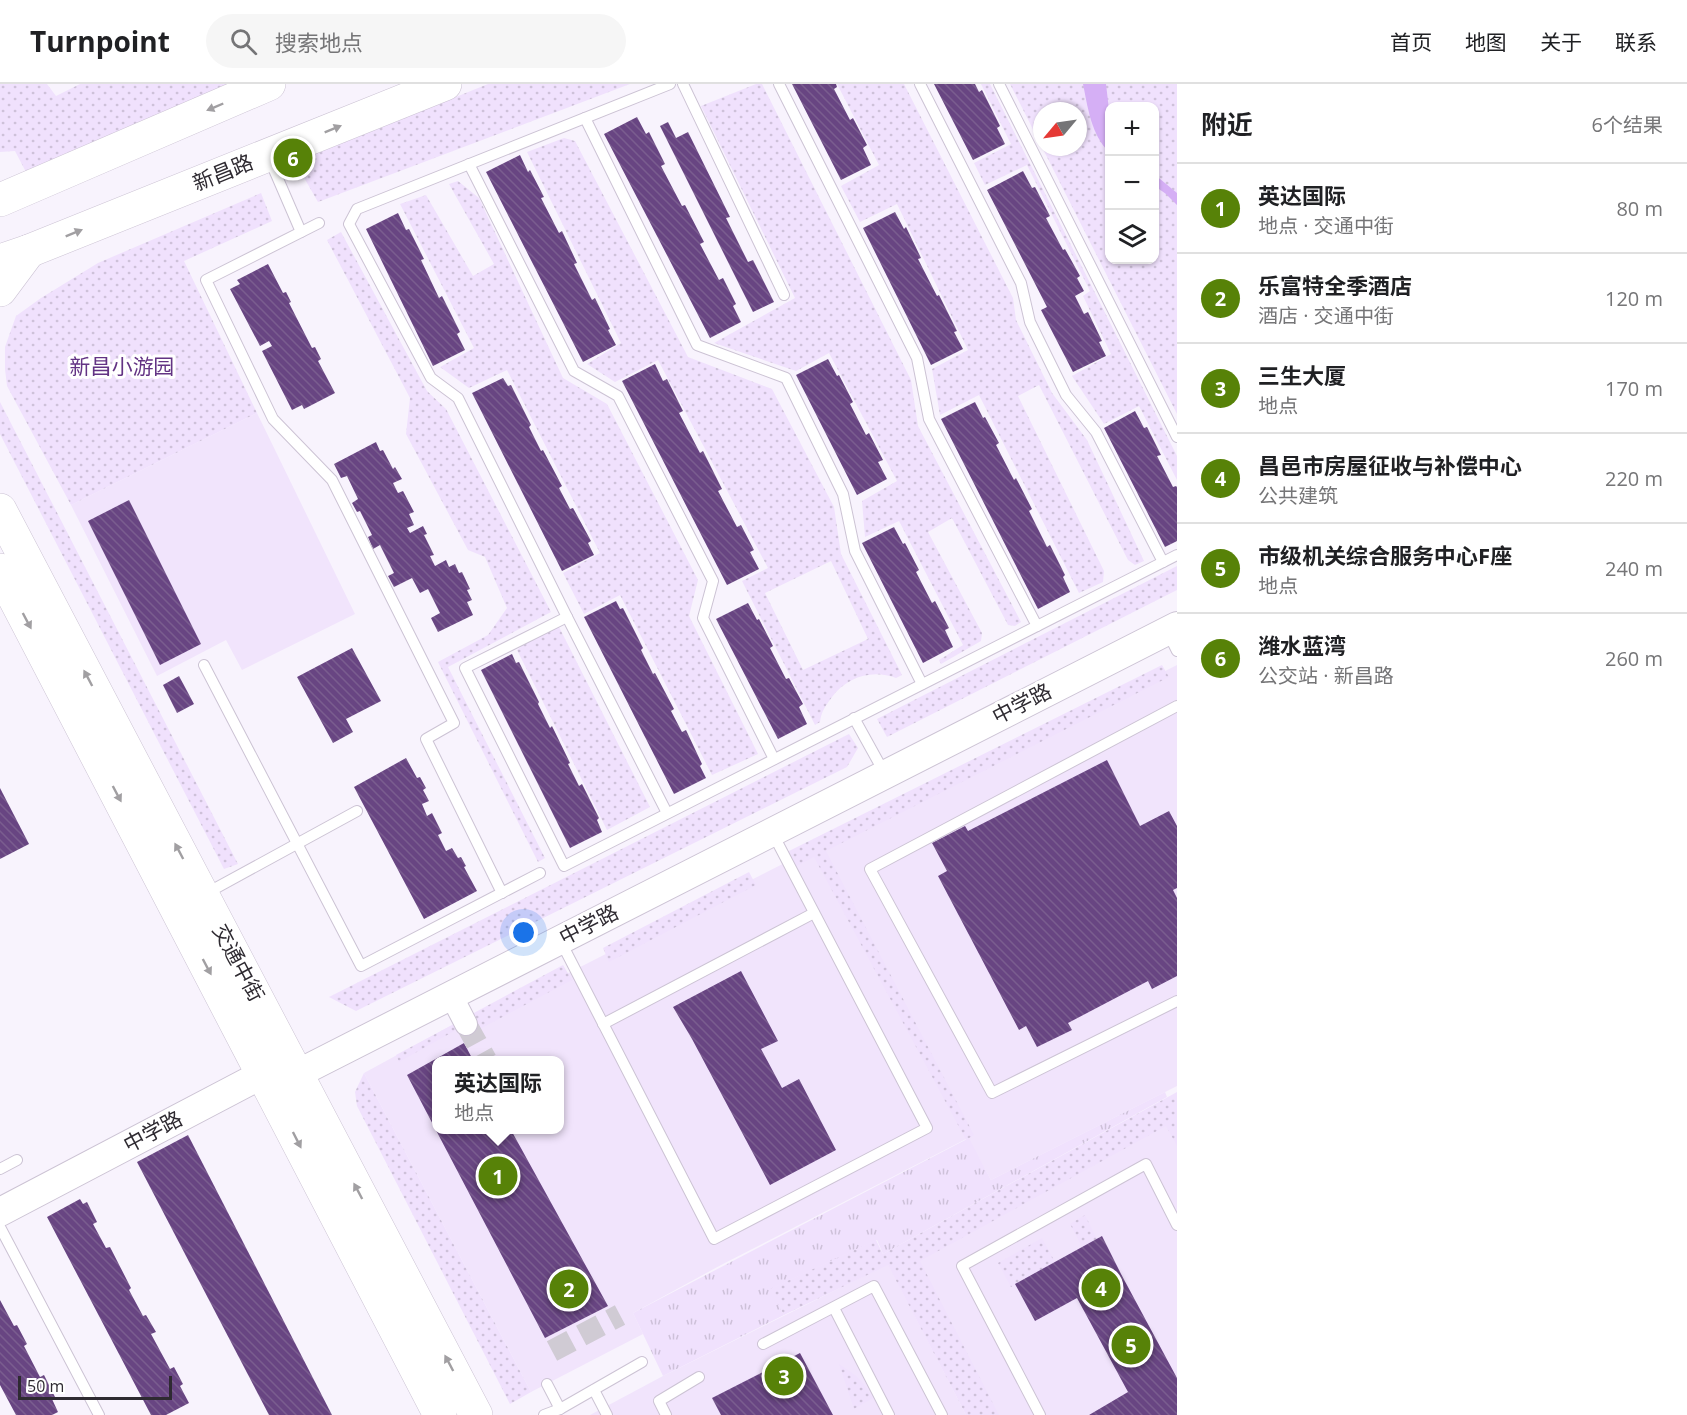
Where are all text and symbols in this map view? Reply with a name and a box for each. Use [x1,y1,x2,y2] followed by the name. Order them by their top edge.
[206,14,626,68] search box
[30,22,170,60] text: Turnpoint
[227,25,260,58] icon: search
[275,27,363,57] text: 搜索地点
[1390,28,1432,56] text: 首页
[1465,28,1507,56] text: 地图
[1540,28,1582,56] text: 关于
[1615,28,1657,56] text: 联系
[205,102,223,112] one-way arrow
[1033,102,1087,156] north arrow
[1105,102,1159,264] map controls
[1105,102,1159,156] button: +
[1201,106,1253,142] text: 附近
[1592,111,1663,138] text: 6个结果
[324,124,342,133] one-way arrow
[274,136,312,181] pin: 6
[188,147,257,197] street label: 新昌路
[1105,156,1159,210] button: −
[1258,180,1346,210] text: 英达国际
[1215,195,1226,222] text: 1
[1616,195,1663,222] text: 80 m
[1105,210,1159,264] button: layers
[1258,212,1394,239] text: 地点 · 交通中街
[66,228,84,238] one-way arrow
[1258,270,1412,300] text: 乐富特全季酒店
[1215,285,1226,312] text: 2
[1605,285,1663,312] text: 120 m
[1258,302,1394,329] text: 酒店 · 交通中街
[70,352,175,380] park label: 新昌小游园
[1258,360,1346,390] text: 三生大厦
[1215,375,1226,402] text: 3
[1605,375,1663,402] text: 170 m
[1258,392,1298,419] text: 地点
[1258,450,1522,480] text: 昌邑市房屋征收与补偿中心
[1215,465,1226,492] text: 4
[1605,465,1663,492] text: 220 m
[1258,482,1338,509] text: 公共建筑
[1258,540,1512,570] text: 市级机关综合服务中心F座
[1215,555,1226,582] text: 5
[1605,555,1663,582] text: 240 m
[1258,572,1298,599] text: 地点
[22,613,32,630] one-way arrow
[1258,630,1346,660] text: 潍水蓝湾
[1215,645,1226,672] text: 6
[1605,645,1663,672] text: 260 m
[1258,662,1394,689] text: 公交站 · 新昌路
[84,670,93,687] one-way arrow
[987,676,1056,730] street label: 中学路
[112,786,122,803] one-way arrow
[174,842,184,859] one-way arrow
[554,897,623,951] street label: 中学路
[509,918,538,947] your location
[207,919,271,1006] street label: 交通中街
[202,959,212,976] one-way arrow
[432,1056,564,1134] popup
[454,1067,542,1097] text: 英达国际
[454,1099,494,1126] text: 地点
[118,1104,187,1158] street label: 中学路
[292,1132,302,1149] one-way arrow
[478,1154,518,1198] pin: 1
[353,1182,363,1199] one-way arrow
[550,1266,588,1312] pin: 2
[1082,1266,1120,1310] pin: 4
[1112,1322,1150,1368] pin: 5
[764,1354,804,1398] pin: 3
[444,1355,454,1372] one-way arrow
[18,1373,172,1400] scale bar
[27,1375,64,1397] text: 50 m

